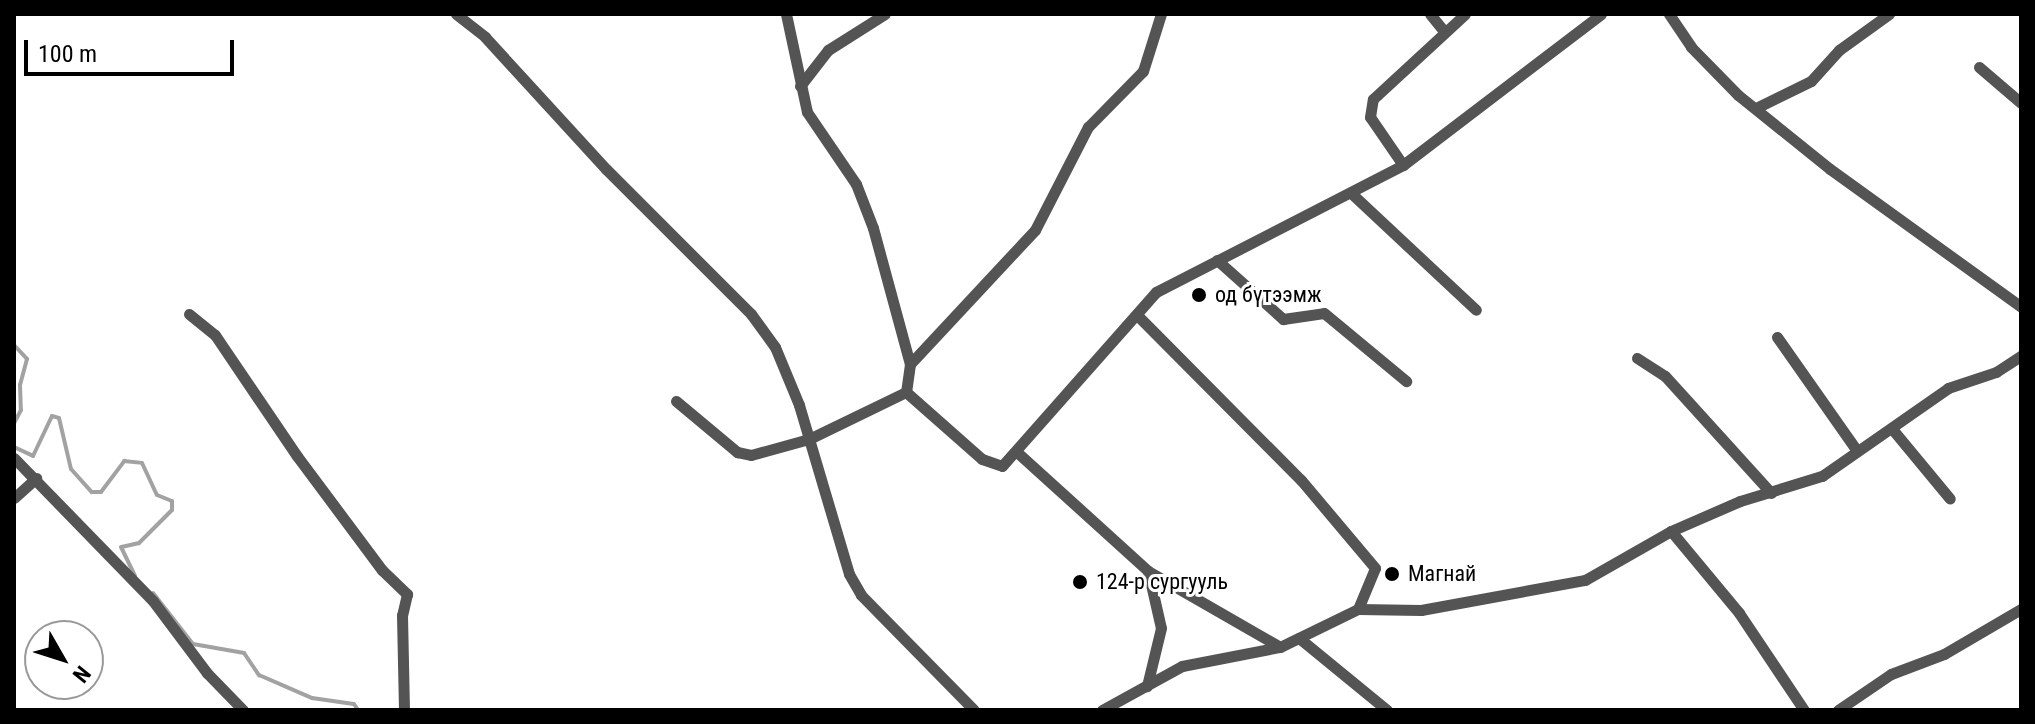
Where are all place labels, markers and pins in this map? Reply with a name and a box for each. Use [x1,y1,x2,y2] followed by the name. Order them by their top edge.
[1215,282,1321,308] place label: од бүтээмж
[1190,286,1208,304] marker: од бүтээмж
[1408,561,1476,587] place label: Магнай
[1383,565,1401,583] marker: Магнай
[1096,569,1228,595] place label: 124-р сургууль
[1071,573,1089,591] marker: 124-р сургууль

